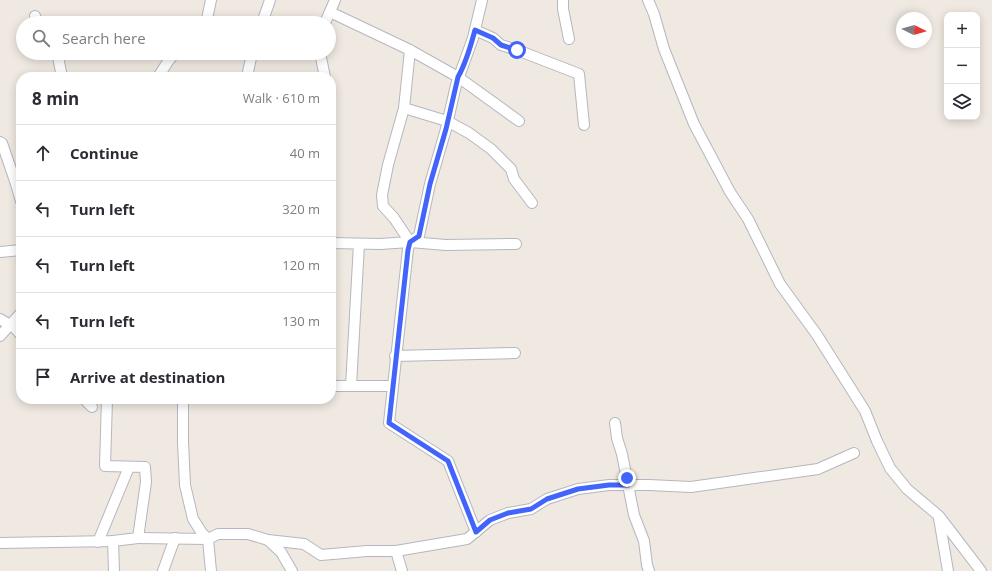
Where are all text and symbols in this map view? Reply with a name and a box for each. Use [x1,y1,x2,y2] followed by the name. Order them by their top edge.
[896,12,932,48] north arrow
[944,12,980,120] map controls
[944,12,980,48] button: +
[16,16,336,60] search box
[30,27,52,49] icon: search
[62,28,146,48] text: Search here
[508,41,526,59] route start
[944,48,980,84] button: −
[944,84,980,120] button: layers
[32,87,79,110] text: 8 min
[243,89,320,107] text: Walk · 610 m
[32,142,54,164] icon: ahead
[70,143,138,163] text: Continue
[290,144,320,162] text: 40 m
[32,198,54,220] icon: left
[70,199,135,219] text: Turn left
[282,200,320,218] text: 320 m
[32,254,54,276] icon: left
[70,255,135,275] text: Turn left
[282,256,320,274] text: 120 m
[32,310,54,332] icon: left
[70,311,135,331] text: Turn left
[282,312,320,330] text: 130 m
[32,366,54,388] icon: arrive
[70,367,225,387] text: Arrive at destination
[618,469,636,487] route end

